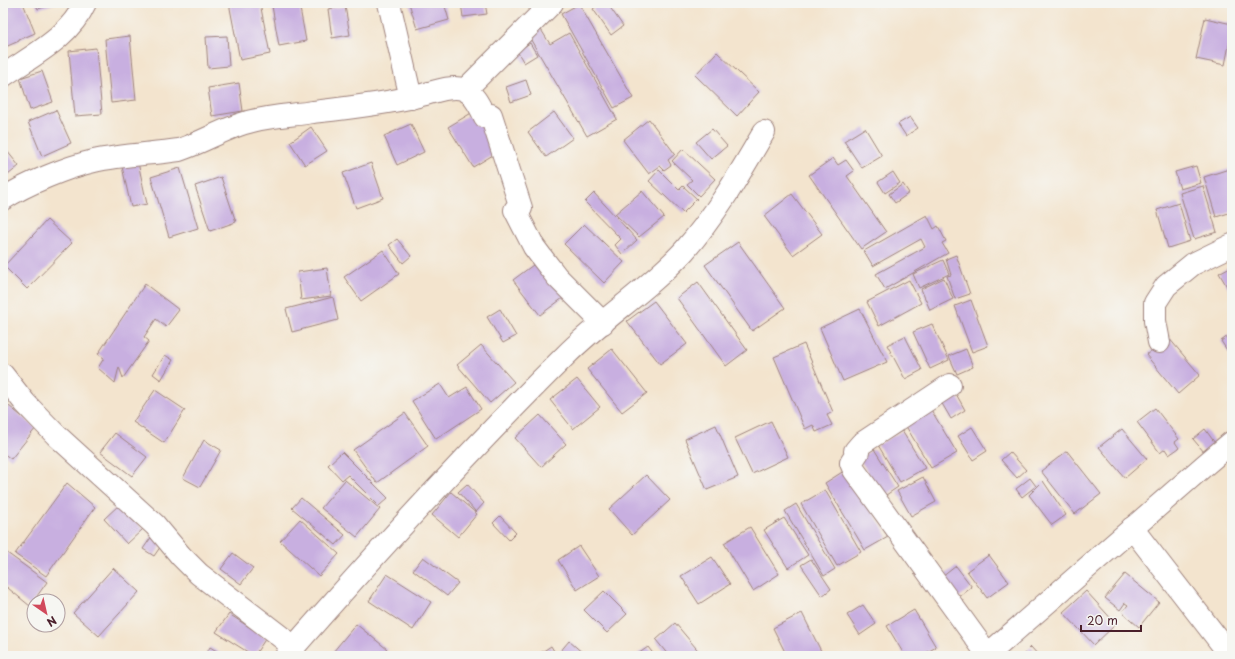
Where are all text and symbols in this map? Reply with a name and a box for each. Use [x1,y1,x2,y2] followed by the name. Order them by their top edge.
[26,593,66,633] north arrow
[1081,607,1141,633] scale bar
[1087,611,1118,629] text: 20 m
[43,612,60,631] text: N

